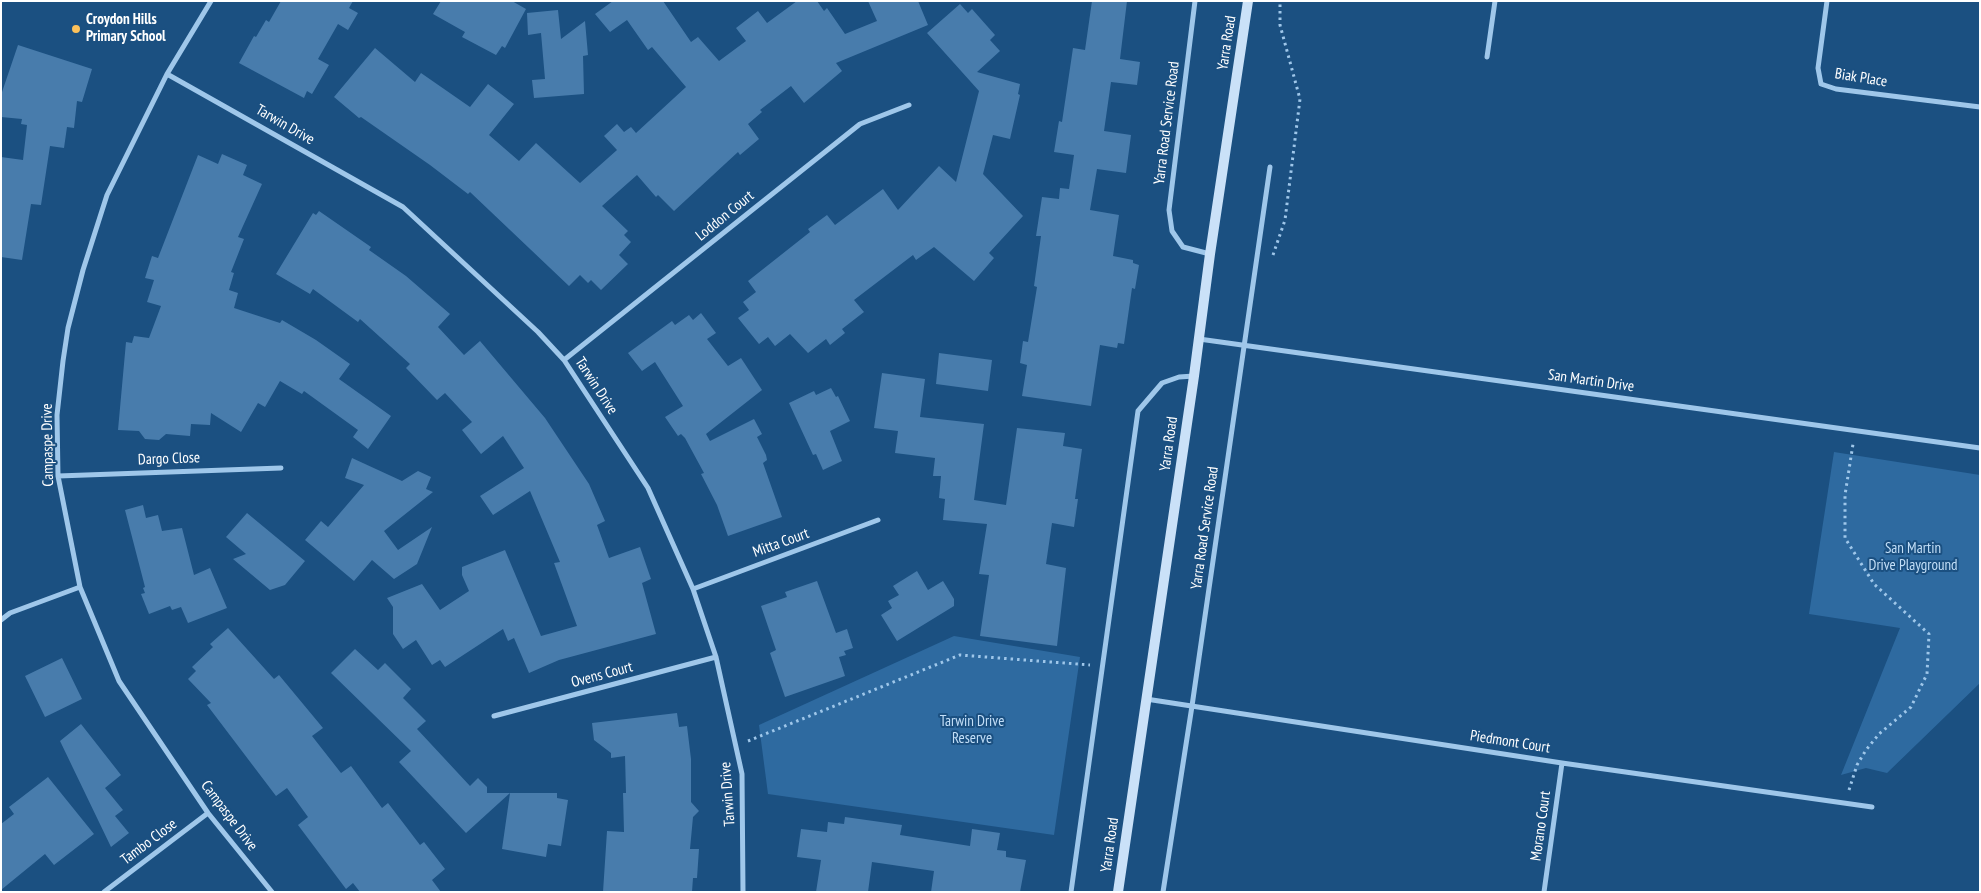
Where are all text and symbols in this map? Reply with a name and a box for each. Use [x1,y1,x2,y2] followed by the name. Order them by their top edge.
[86,11,166,46] place label: Croydon Hills Primary School
[1214,14,1240,72] street label: Yarra Road
[70,23,82,35] marker: Croydon Hills Primary School
[1151,60,1183,186] street label: Yarra Road Service Road
[1833,65,1889,91] street label: Biak Place
[252,101,318,149] street label: Tarwin Drive
[692,187,758,245] street label: Loddon Court
[571,354,621,418] street label: Tarwin Drive
[1547,366,1635,396] street label: San Martin Drive
[38,403,58,487] street label: Campaspe Drive
[1156,416,1182,472] street label: Yarra Road
[138,449,200,469] street label: Dargo Close
[1187,465,1223,591] street label: Yarra Road Service Road
[751,525,811,561] street label: Mitta Court
[1869,540,1957,575] park label: San Martin Drive Playground
[569,658,635,692] street label: Ovens Court
[940,713,1004,748] park label: Tarwin Drive Reserve
[1469,727,1551,757] street label: Piedmont Court
[717,761,739,827] street label: Tarwin Drive
[197,777,261,855] street label: Campaspe Drive
[1527,790,1555,862] street label: Morano Court
[117,815,181,869] street label: Tambo Close
[1097,817,1123,873] street label: Yarra Road

